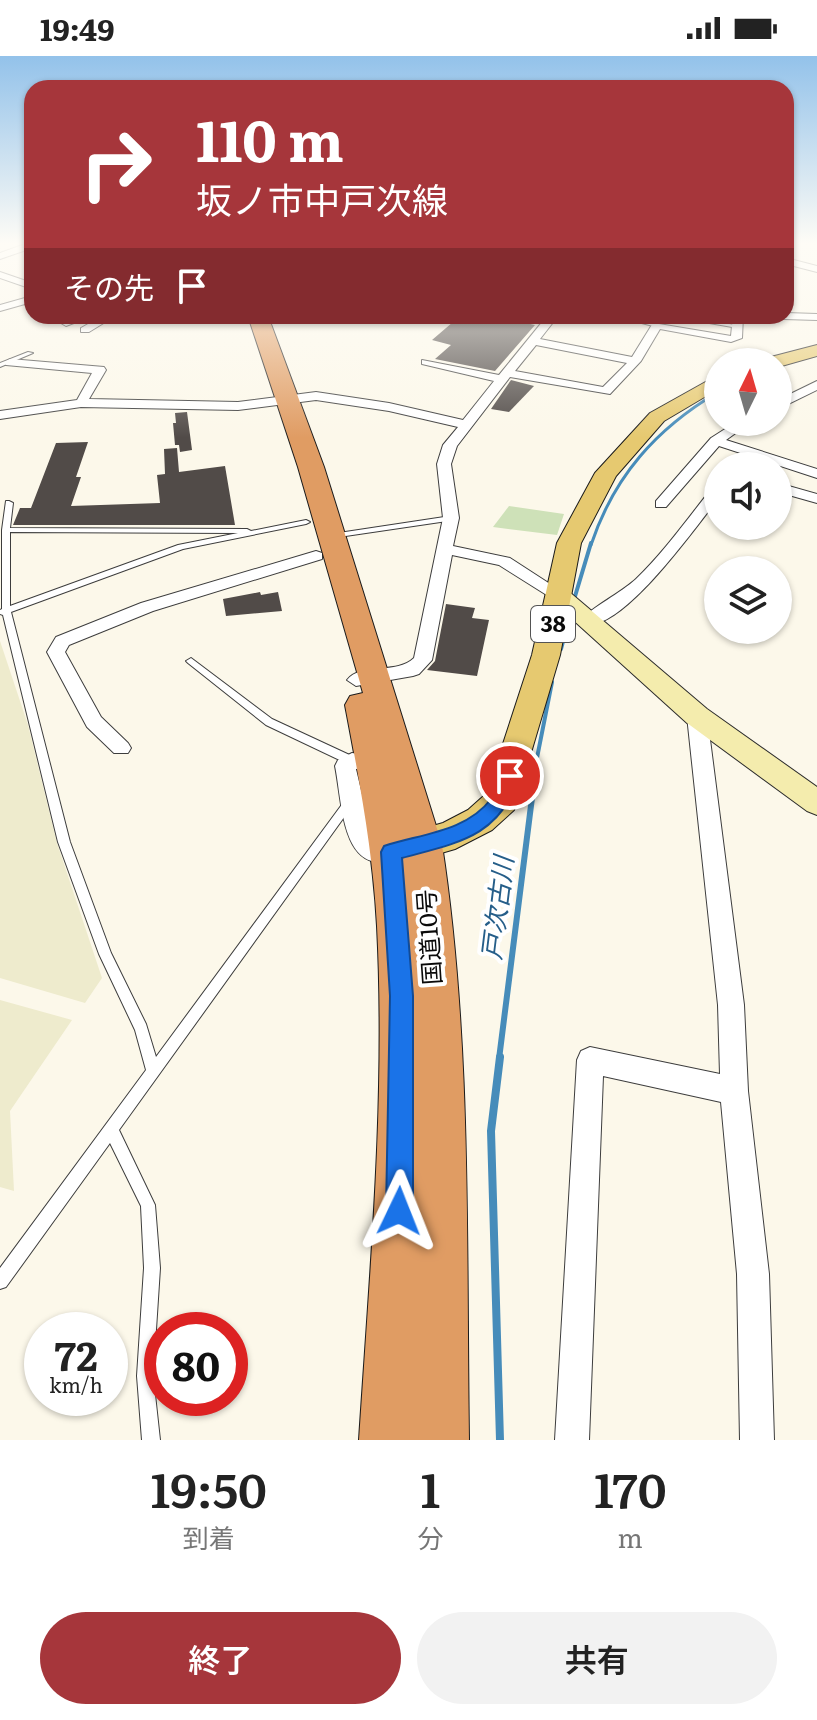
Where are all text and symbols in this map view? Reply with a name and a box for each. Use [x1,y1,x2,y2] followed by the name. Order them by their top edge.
[40,6,114,50] text: 19:49
[196,96,344,179] text: 110 m
[64,112,168,216] icon: right
[196,172,448,225] text: 坂ノ市中戸次線
[64,264,154,308] text: その先
[170,264,214,308] icon: arrive
[704,348,792,436] north arrow
[704,348,792,644] map controls
[704,452,792,540] button: sound
[704,556,792,644] button: layers
[531,606,575,642] road number: 38
[476,742,544,810] pin
[488,754,532,798] icon: arrive
[470,851,522,962] water label: 戸次古川
[407,888,448,986] street label: 国道10号
[357,1169,441,1253] position arrow
[144,1312,248,1416] speed limit sign: 80
[54,1324,98,1383] text: 72
[49,1369,103,1399] text: km/h
[151,1452,267,1523] text: 19:50
[421,1452,440,1523] text: 1
[594,1452,666,1523] text: 170
[183,1517,235,1556] text: 到着
[417,1517,443,1556] text: 分
[618,1517,643,1556] text: m
[40,1612,401,1704] button: 終了
[417,1612,777,1704] button: 共有

